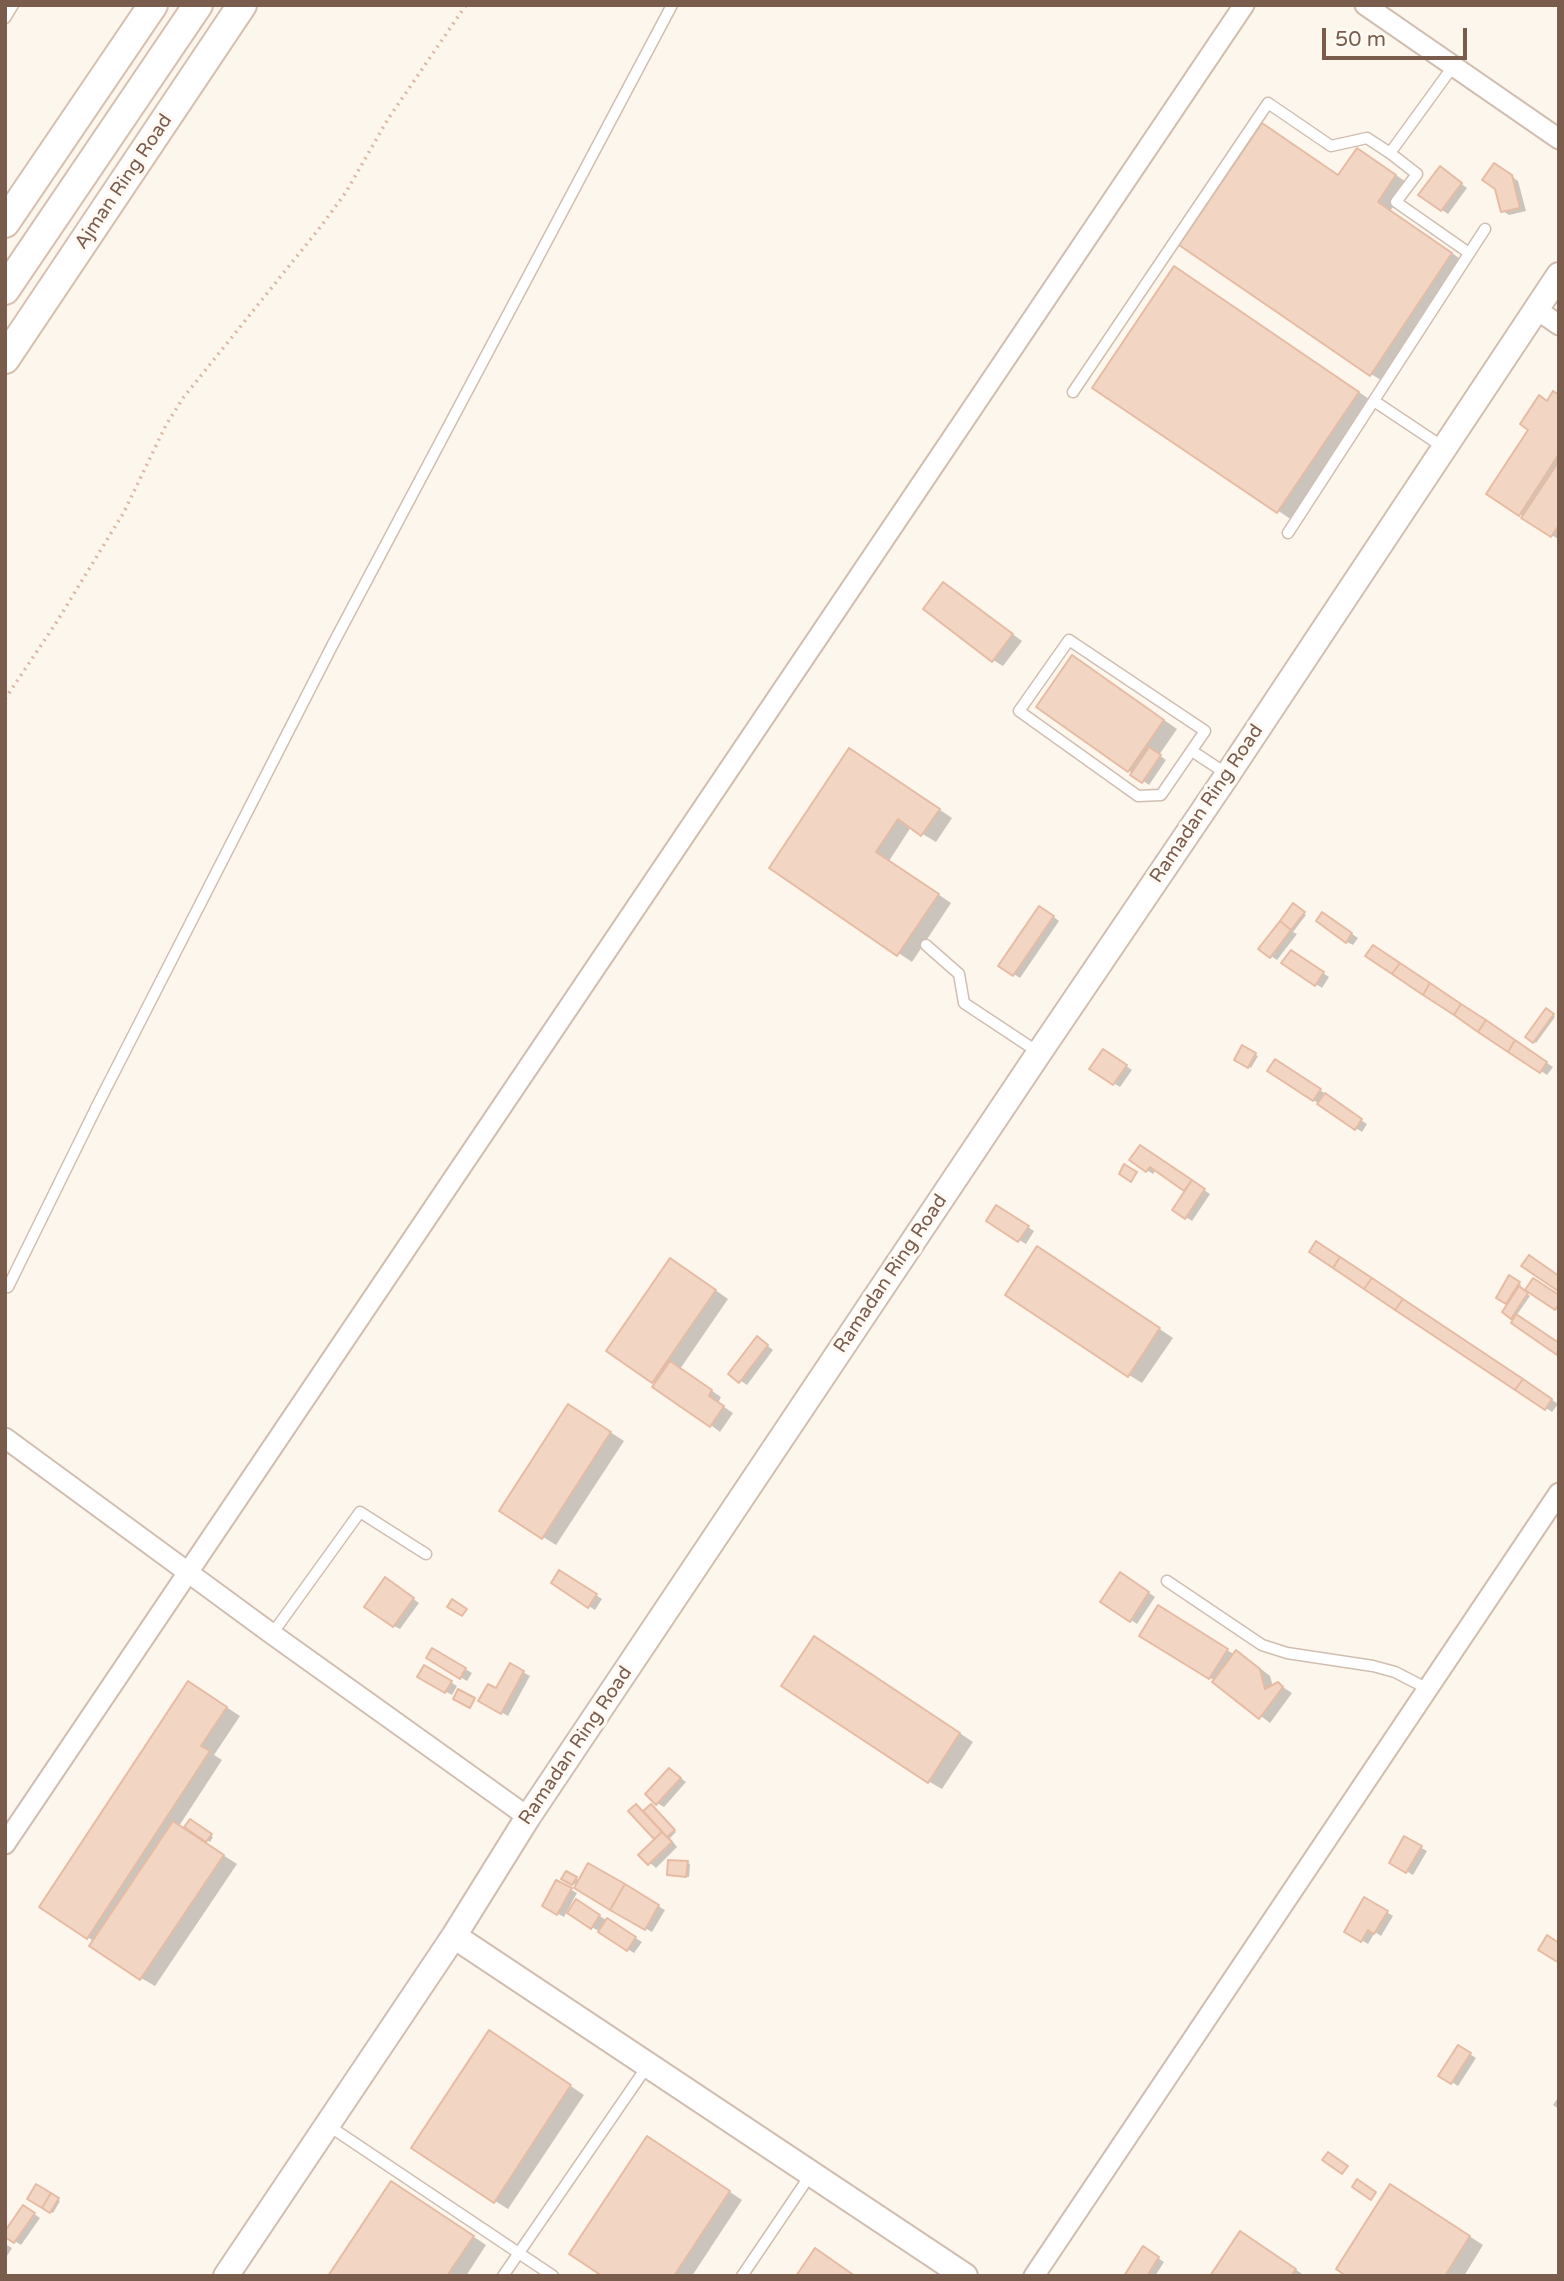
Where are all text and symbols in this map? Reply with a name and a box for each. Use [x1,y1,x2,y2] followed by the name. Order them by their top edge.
[1326,14,1471,58] scale bar
[1335,27,1386,52] text: 50 m
[70,110,178,254] street label: Ajman Ring Road
[1146,721,1268,887] street label: Ramadan Ring Road
[830,1191,952,1357] street label: Ramadan Ring Road
[515,1663,637,1829] street label: Ramadan Ring Road

